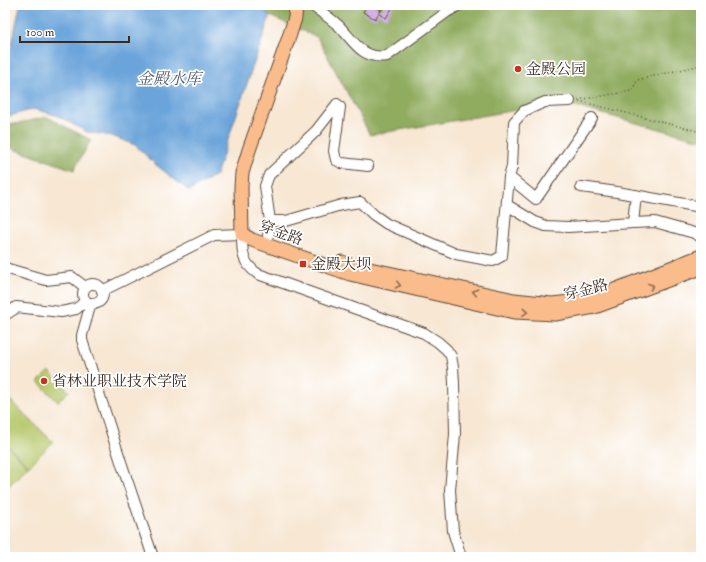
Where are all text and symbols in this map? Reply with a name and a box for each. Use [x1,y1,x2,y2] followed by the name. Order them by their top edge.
[20,18,129,44] scale bar
[26,25,55,40] text: 100 m
[526,60,586,79] place label: 金殿公园
[513,64,523,74] marker: 金殿公园
[137,69,204,89] water label: 金殿水库
[257,216,305,250] street label: 穿金路
[311,255,371,274] place label: 金殿大坝
[298,259,308,269] marker: 金殿大坝
[562,275,610,305] street label: 穿金路
[395,281,401,289] one-way arrow
[648,283,655,291] one-way arrow
[472,288,478,296] one-way arrow
[522,308,528,317] one-way arrow
[52,372,187,391] place label: 省林业职业技术学院
[39,376,49,386] marker: 省林业职业技术学院

